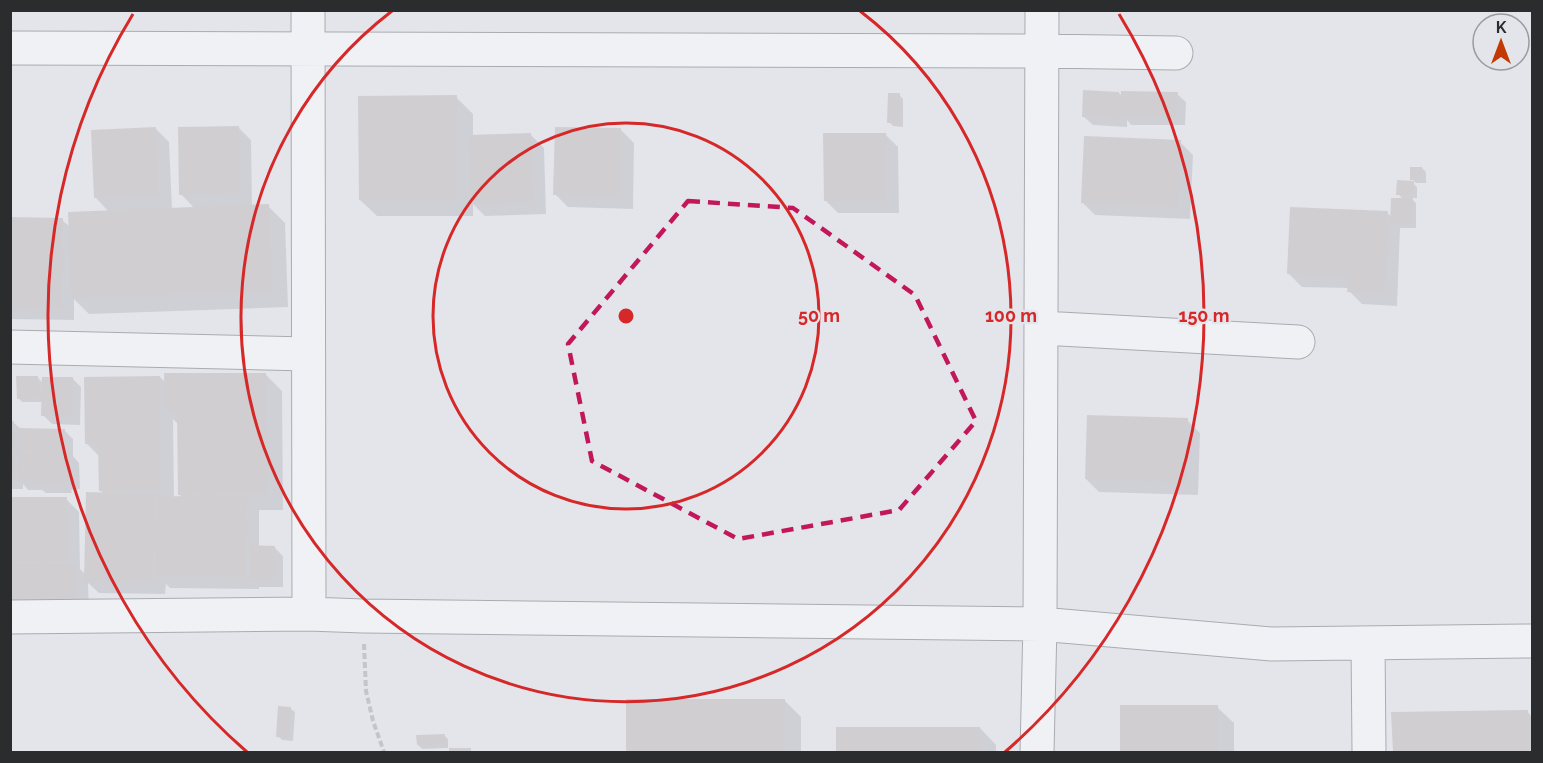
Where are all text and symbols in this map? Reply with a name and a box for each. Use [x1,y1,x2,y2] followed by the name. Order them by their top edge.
[1471,12,1531,72] north arrow
[1496,18,1507,37] text: K
[798,305,840,326] text: 50 m
[985,305,1037,326] text: 100 m
[1179,305,1230,326] text: 150 m
[616,306,636,326] centre of rings

